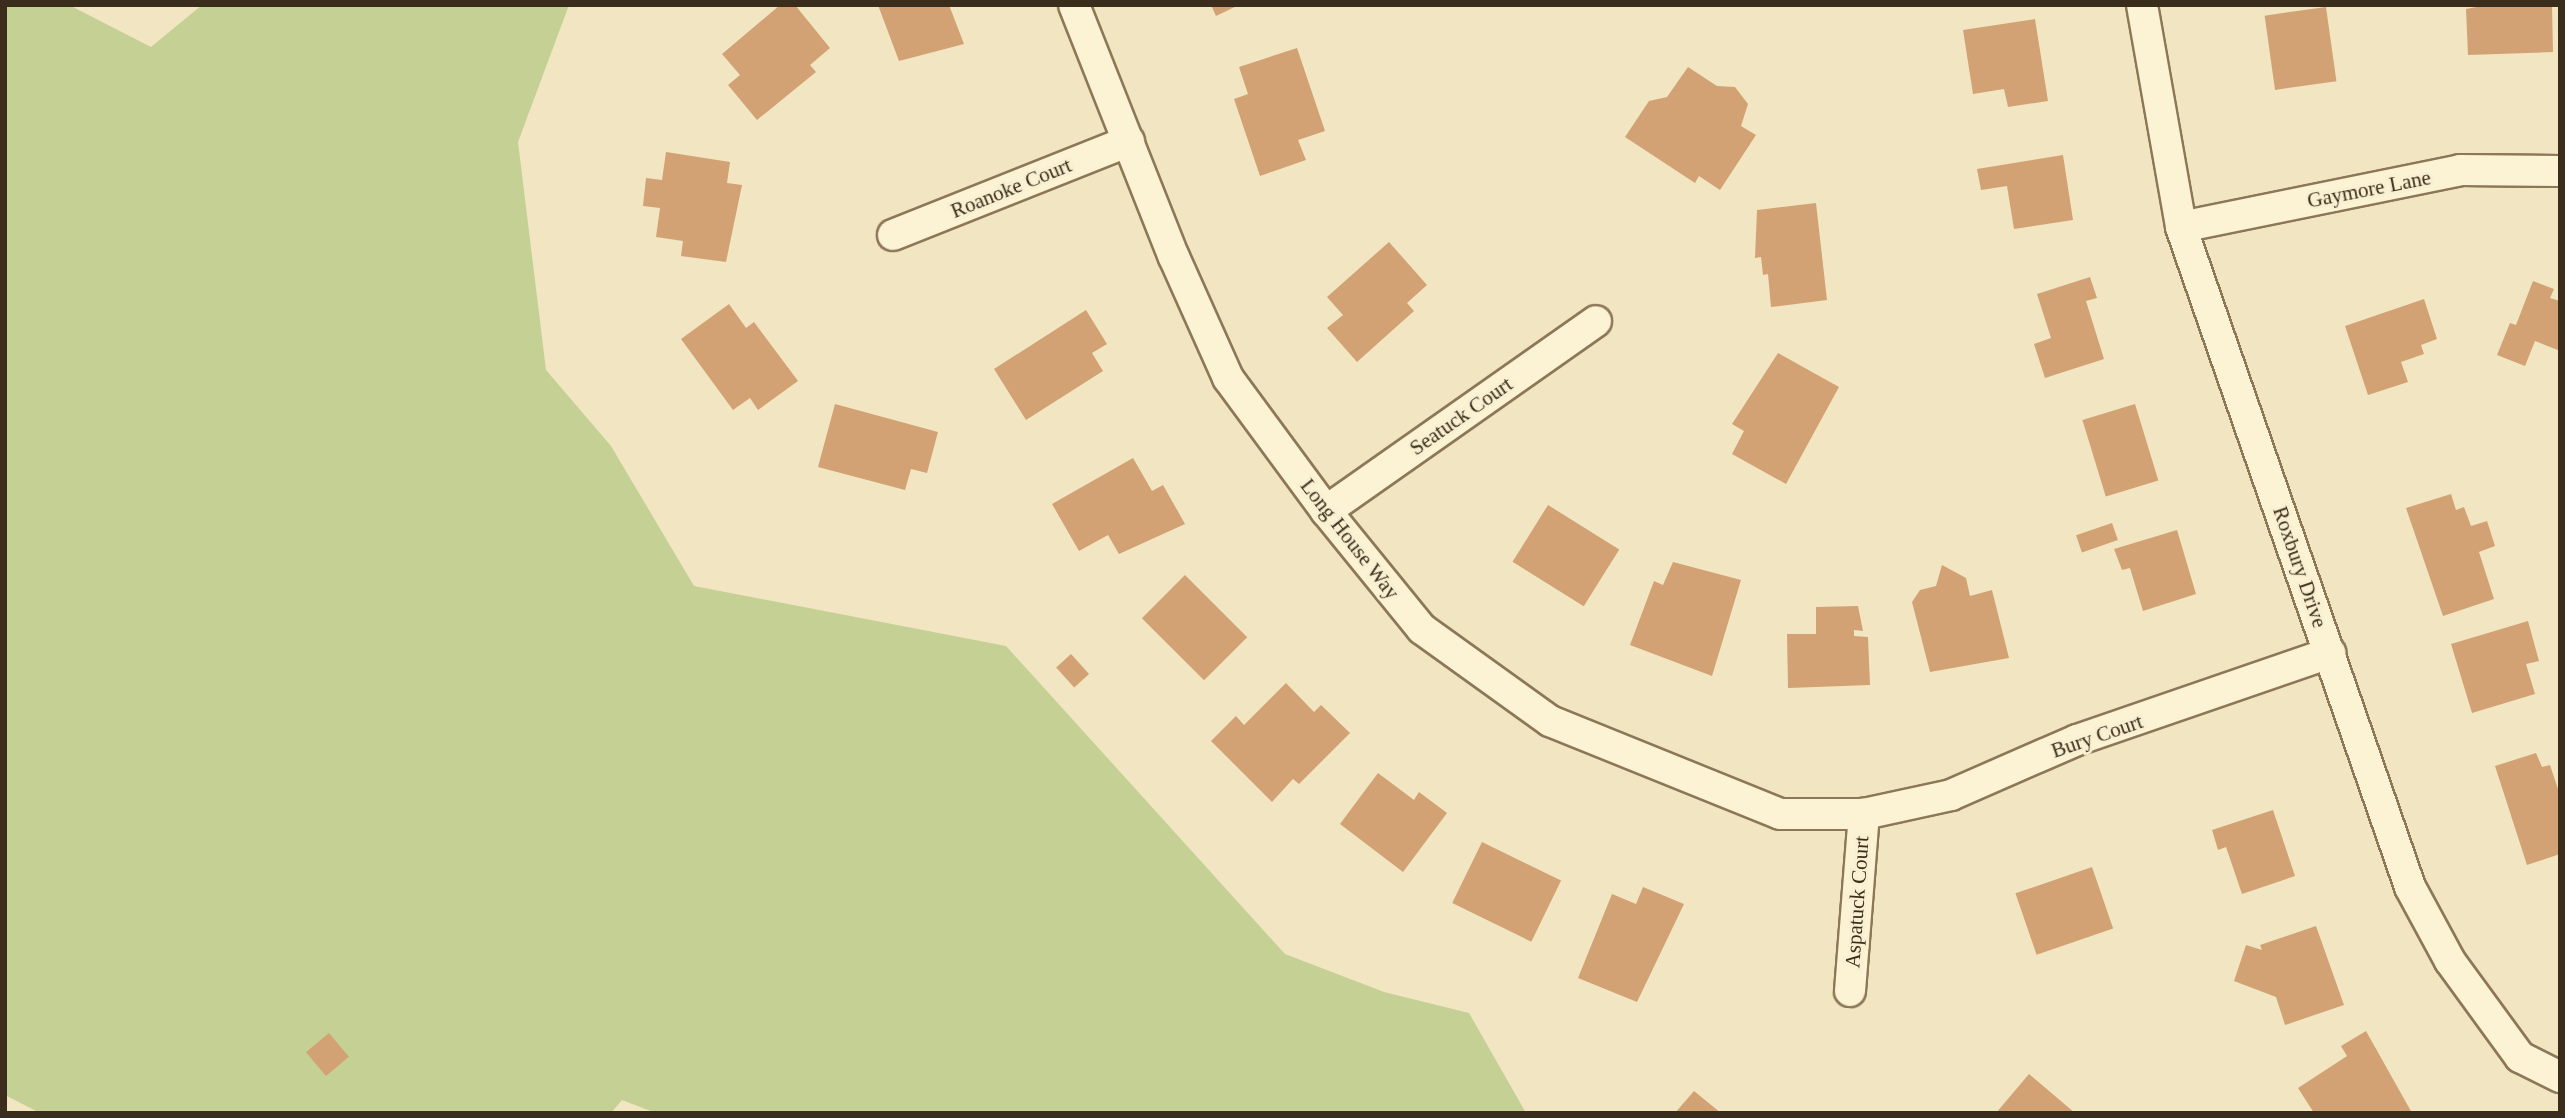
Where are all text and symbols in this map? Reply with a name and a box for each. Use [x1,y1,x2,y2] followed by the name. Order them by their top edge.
[947,152,1075,224] street label: Roanoke Court
[2305,165,2433,213] street label: Gaymore Lane
[1405,371,1517,461] street label: Seatuck Court
[1295,474,1405,604] street label: Long House Way
[2267,503,2333,631] street label: Roxbury Drive
[2048,709,2146,763] street label: Bury Court
[1840,835,1874,969] street label: Aspatuck Court

